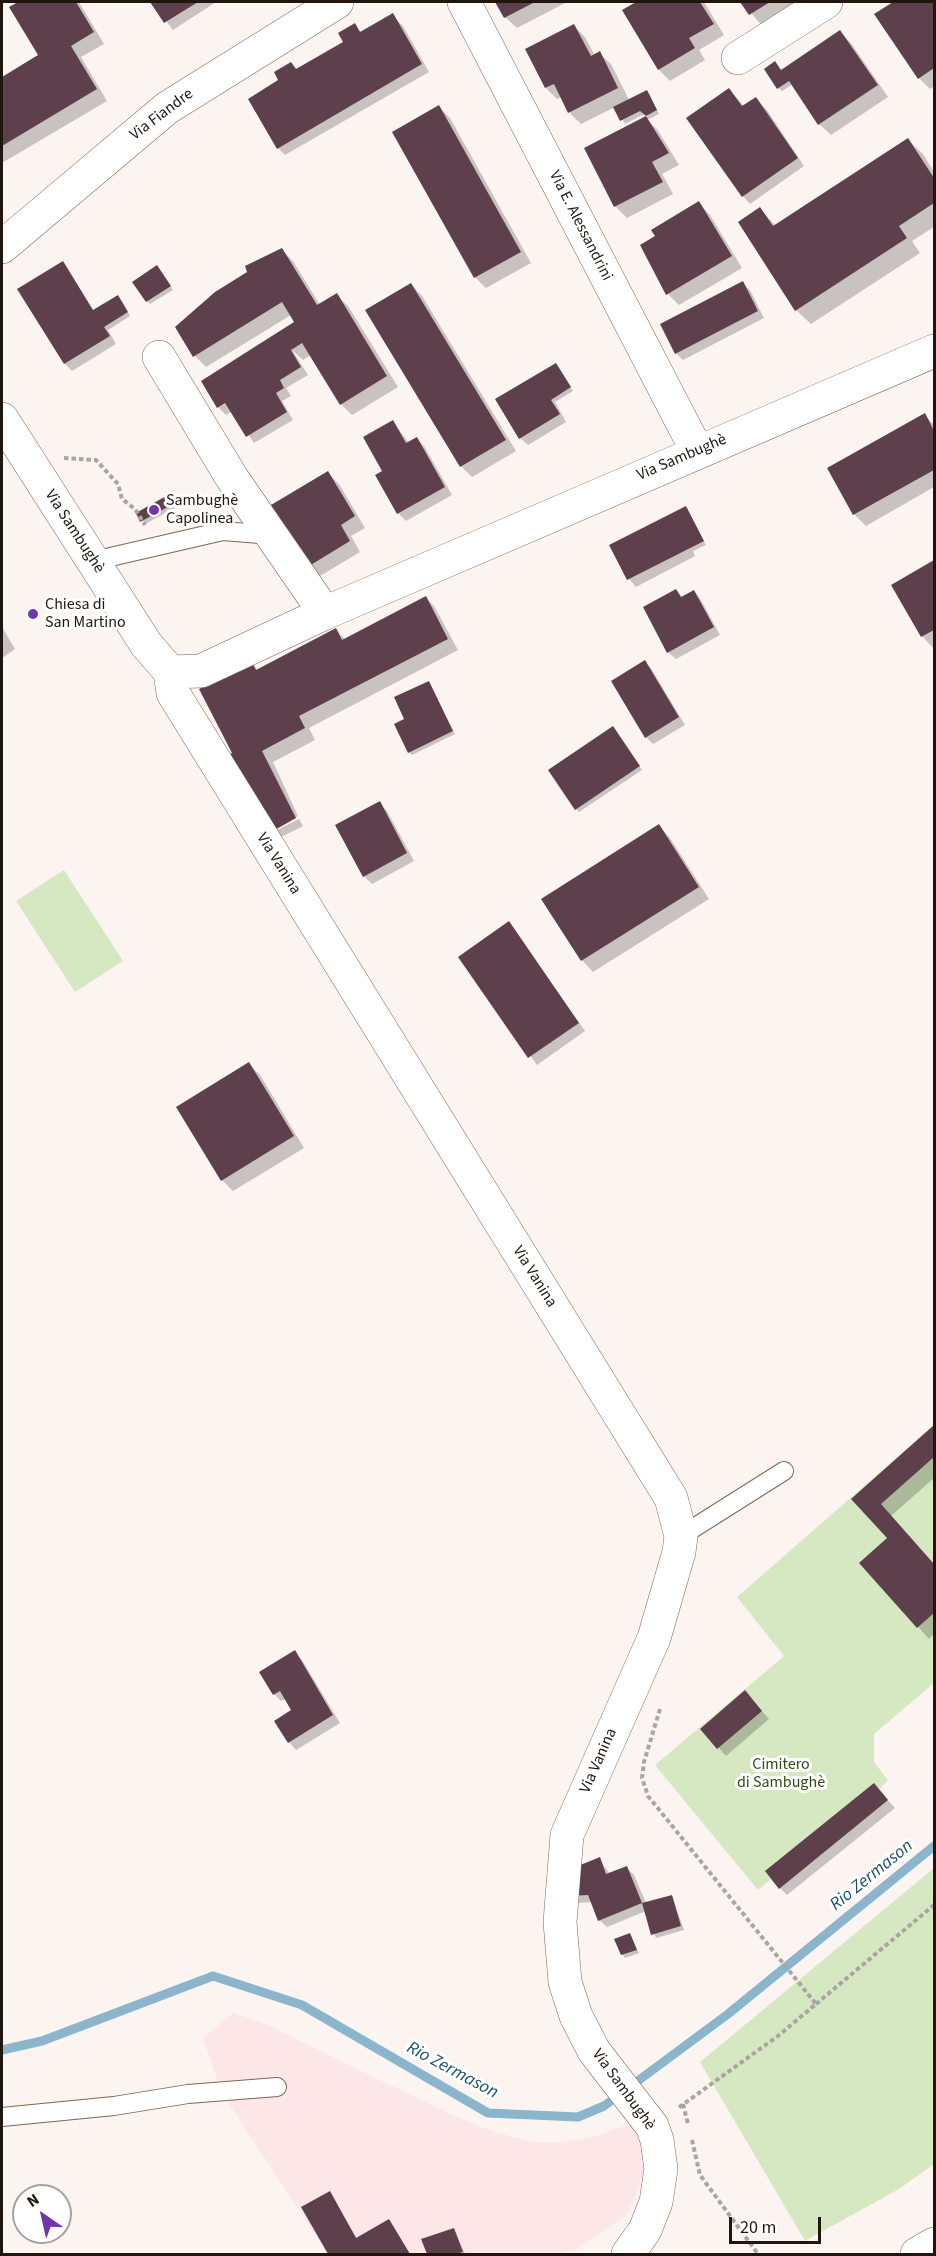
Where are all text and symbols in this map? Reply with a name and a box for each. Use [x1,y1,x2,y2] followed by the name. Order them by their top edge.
[127,85,197,145] street label: Via Fiandre
[544,168,616,284] street label: Via E. Alessandrini
[634,430,730,486] street label: Via Sambughè
[40,487,108,577] street label: Via Sambughè
[166,491,238,529] place label: Sambughè Capolinea
[147,503,161,517] marker: Sambughè Capolinea
[45,595,126,633] place label: Chiesa di San Martino
[26,607,40,621] marker: Chiesa di San Martino
[252,830,304,898] street label: Via Vanina
[508,1243,560,1311] street label: Via Vanina
[576,1726,622,1796] street label: Via Vanina
[737,1755,825,1793] park label: Cimitero di Sambughè
[826,1836,918,1916] water label: Rio Zermason
[403,2038,501,2104] water label: Rio Zermason
[587,2046,659,2134] street label: Via Sambughè
[12,2184,72,2244] north arrow
[22,2189,44,2213] text: N
[732,2205,824,2243] scale bar
[740,2215,776,2240] text: 20 m

